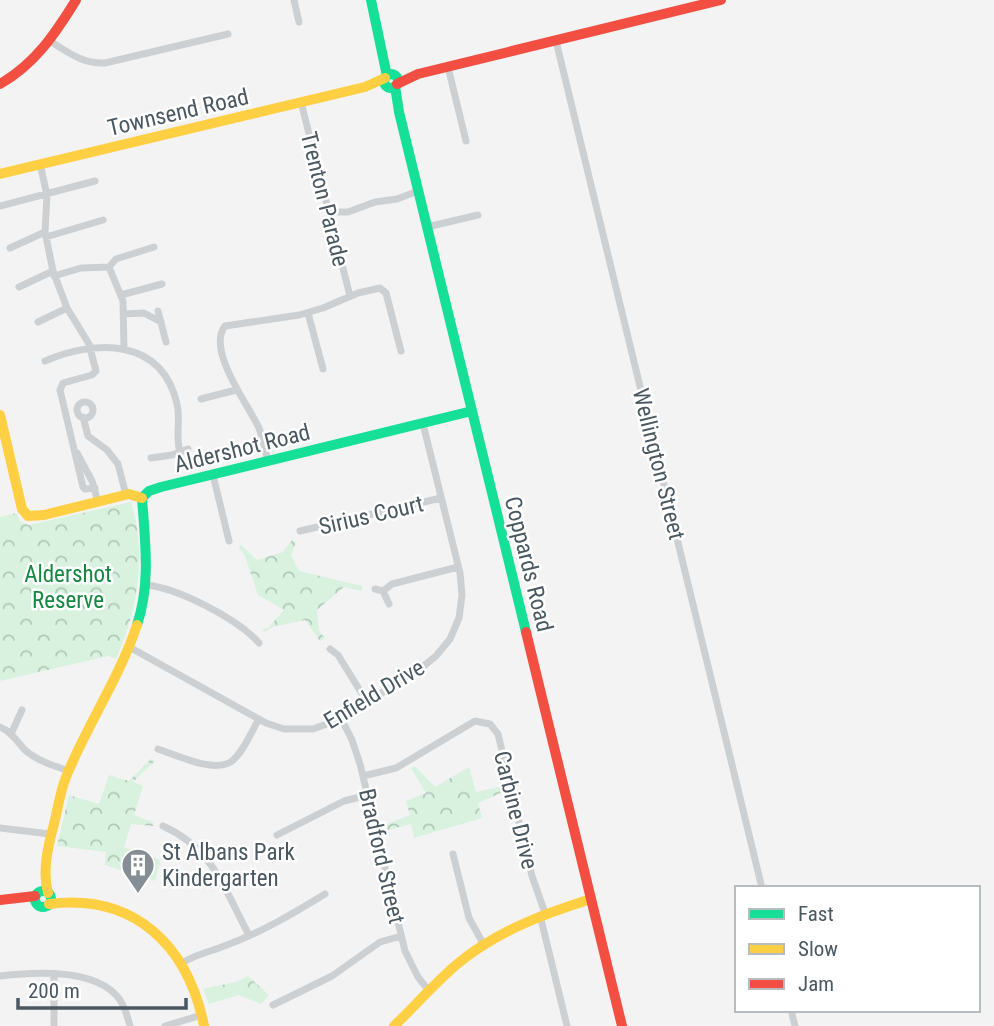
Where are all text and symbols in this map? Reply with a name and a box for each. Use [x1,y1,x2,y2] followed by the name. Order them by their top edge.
[105,83,251,142] street label: Townsend Road
[295,129,354,269] street label: Trenton Parade
[627,386,690,542] street label: Wellington Street
[171,419,313,478] street label: Aldershot Road
[316,490,426,541] street label: Sirius Court
[499,494,558,635] street label: Coppards Road
[24,561,112,614] park label: Aldershot Reserve
[319,654,429,735] street label: Enfield Drive
[488,748,543,872] street label: Carbine Drive
[353,786,410,926] street label: Bradford Street
[162,839,295,892] place label: St Albans Park Kindergarten
[119,846,157,895] building icon: St Albans Park Kindergarten
[735,886,980,1012] legend
[798,902,834,926] text: Fast
[798,937,838,961] text: Slow
[18,967,186,1011] scale bar
[798,972,834,996] text: Jam
[28,979,80,1003] text: 200 m

